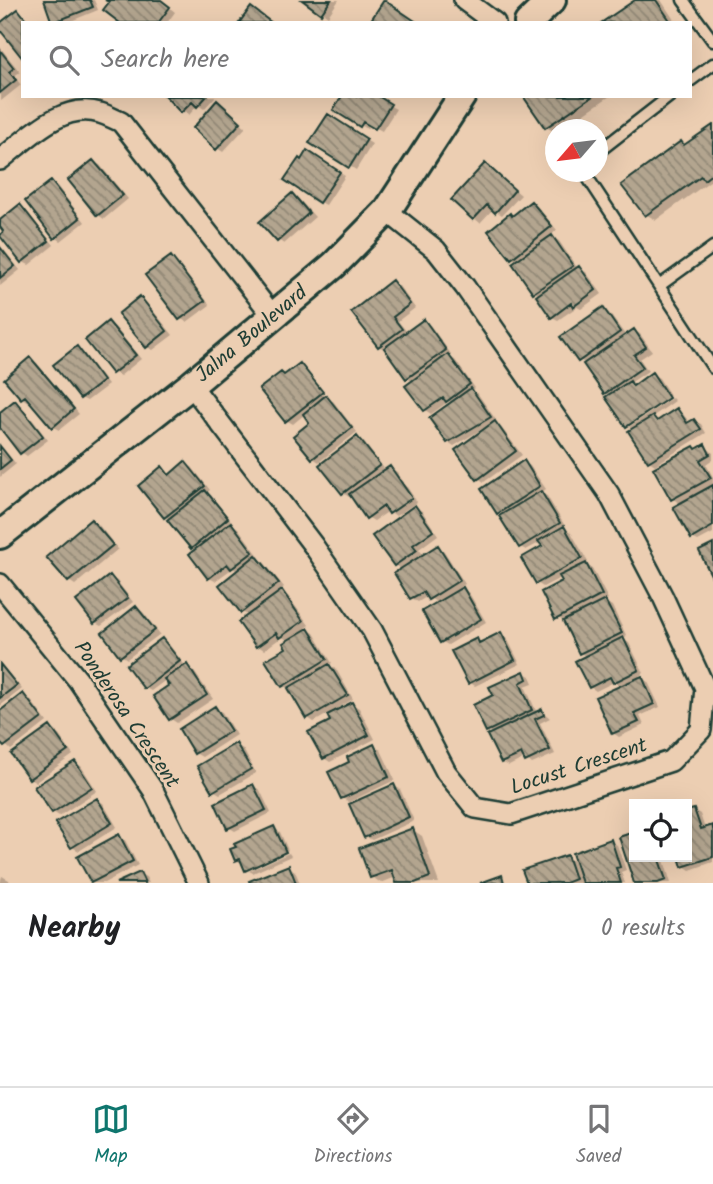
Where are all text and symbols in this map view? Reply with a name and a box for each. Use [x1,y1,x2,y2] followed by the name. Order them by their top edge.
[21,21,692,98] search box
[101,39,229,81] text: Search here
[45,41,83,79] icon: search
[545,119,608,182] north arrow
[188,277,316,391] street label: Jalna Boulevard
[64,635,188,796] street label: Ponderosa Crescent
[506,729,652,805] street label: Locust Crescent
[629,799,692,862] map controls
[629,799,692,862] button: locate
[28,905,120,953] text: Nearby
[601,911,685,947] text: 0 results
[92,1100,130,1172] tab: Map
[314,1100,392,1172] tab: Directions
[576,1100,621,1172] tab: Saved

